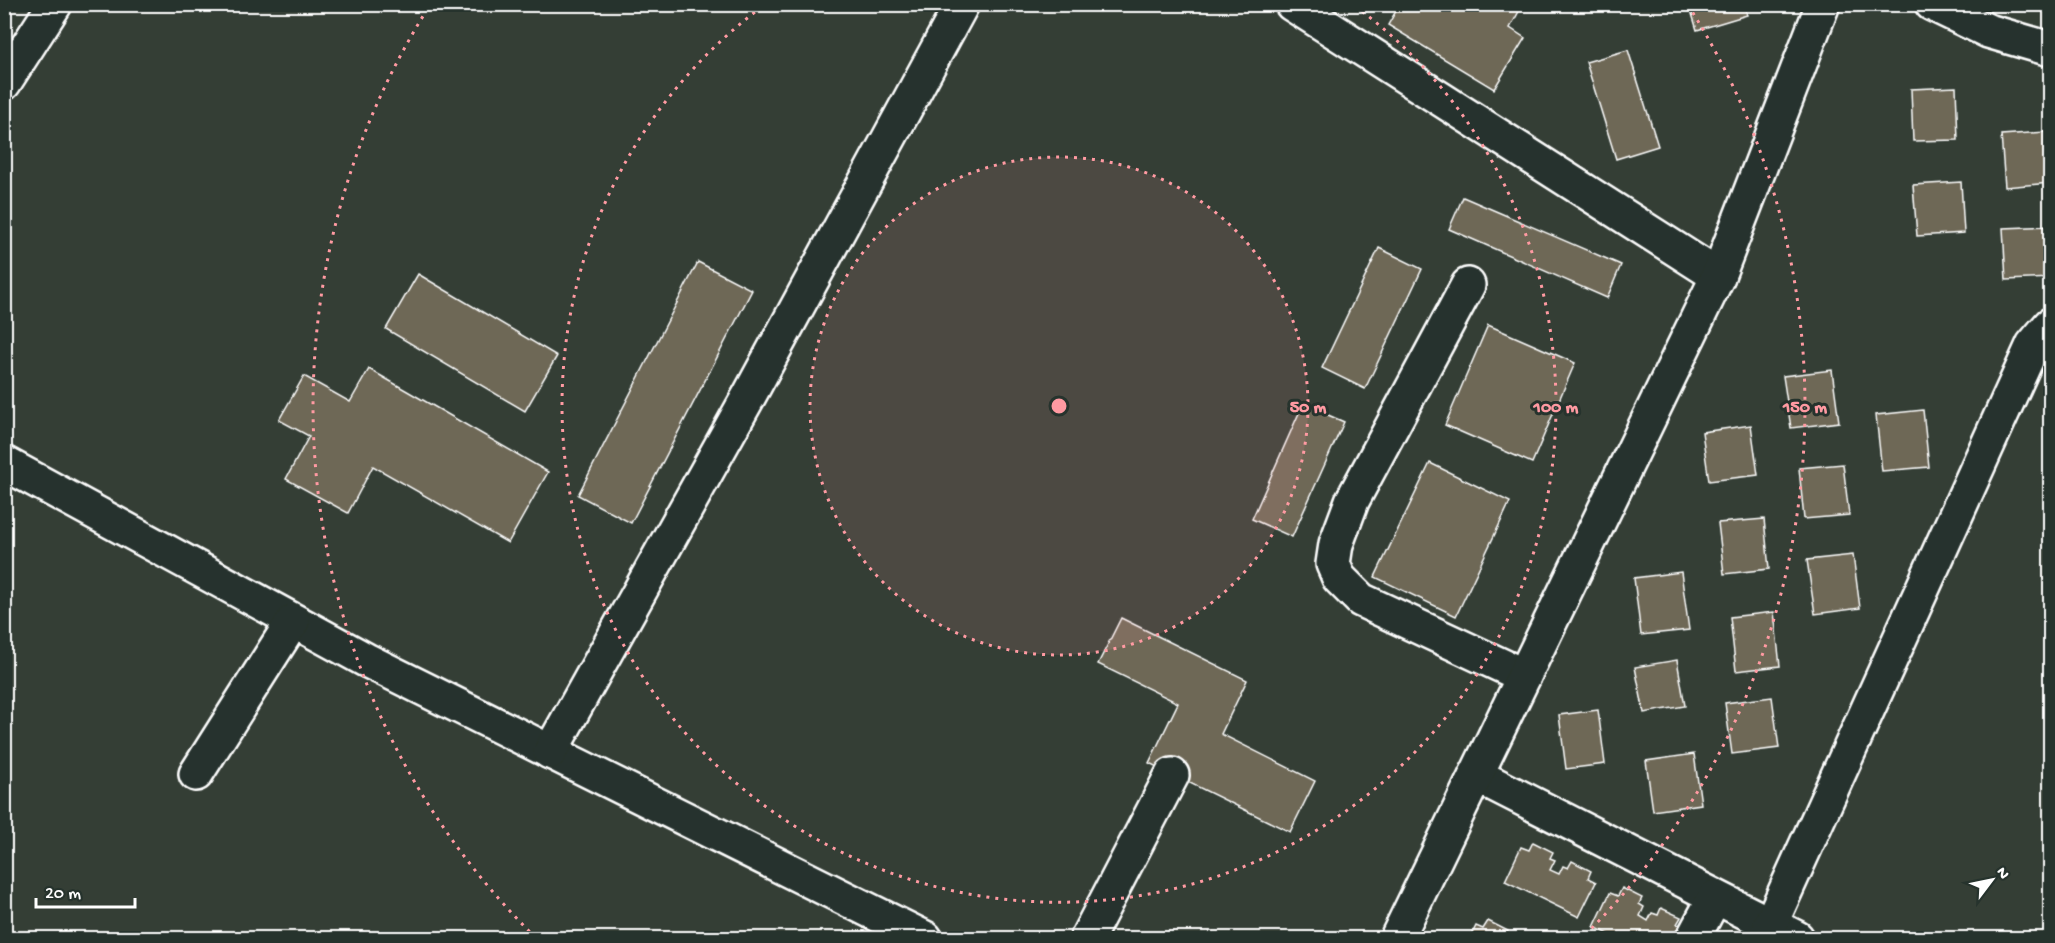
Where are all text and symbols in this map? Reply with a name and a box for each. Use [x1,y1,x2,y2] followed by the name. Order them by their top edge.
[1049,396,1069,416] centre of rings
[1290,398,1327,419] text: 50 m
[1533,398,1579,419] text: 100 m
[1782,398,1827,419] text: 150 m
[1962,850,2022,910] north arrow
[1991,864,2013,884] text: N
[36,871,135,909] scale bar
[45,884,81,905] text: 20 m

